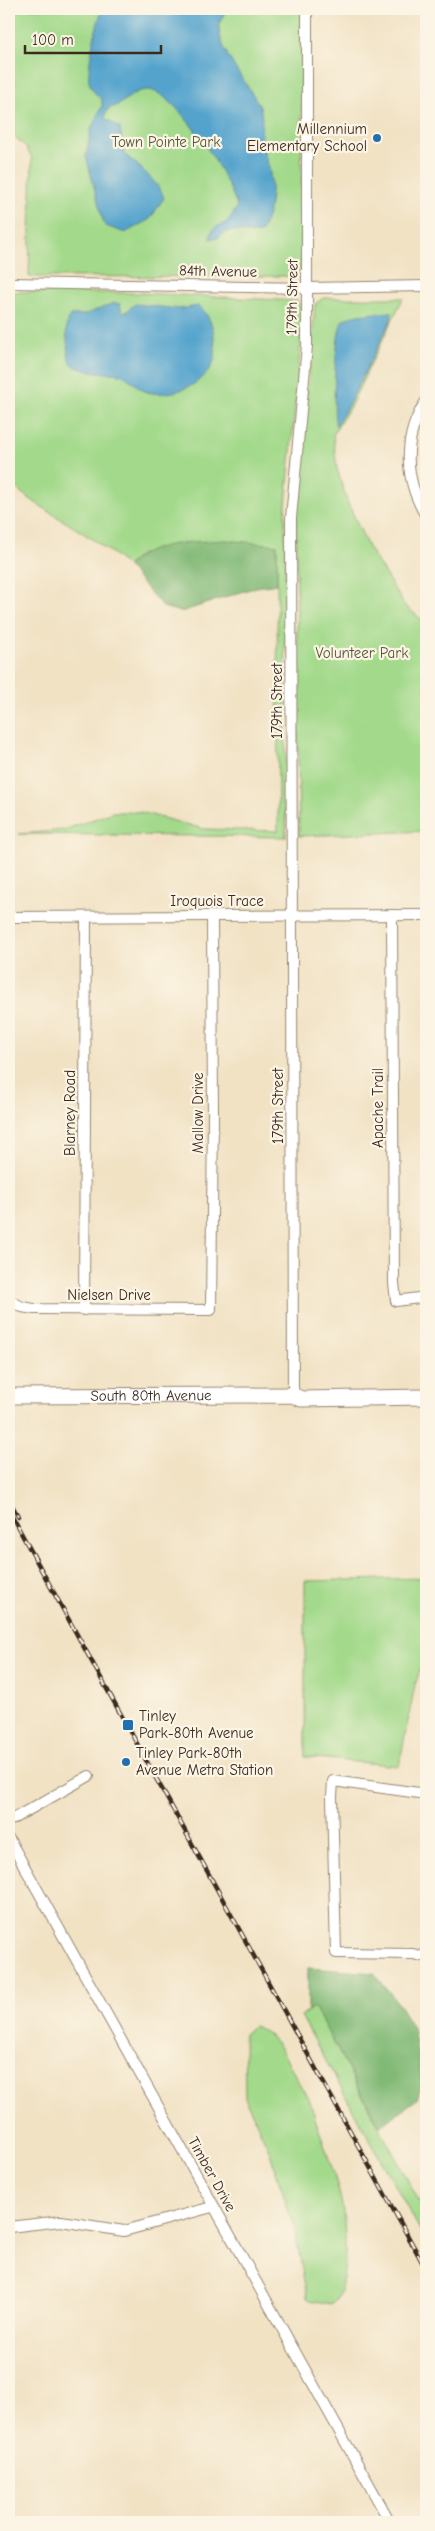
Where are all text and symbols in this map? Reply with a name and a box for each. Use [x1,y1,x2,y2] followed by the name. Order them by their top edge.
[25,22,161,54] scale bar
[32,31,74,49] text: 100 m
[247,120,367,155] place label: Millennium Elementary School
[371,132,383,144] marker: Millennium Elementary School
[111,133,221,151] park label: Town Pointe Park
[282,258,302,335] street label: 179th Street
[179,261,258,281] street label: 84th Avenue
[316,644,409,662] park label: Volunteer Park
[268,662,286,739] street label: 179th Street
[170,892,264,910] street label: Iroquois Trace
[269,1067,287,1144] street label: 179th Street
[369,1068,387,1148] street label: Apache Trail
[61,1070,79,1156] street label: Blarney Road
[189,1072,207,1153] street label: Mallow Drive
[67,1286,151,1304] street label: Nielsen Drive
[90,1386,212,1405] street label: South 80th Avenue
[139,1707,254,1742] place label: Tinley Park-80th Avenue
[121,1718,135,1732] marker: Tinley Park-80th Avenue
[136,1744,273,1779] place label: Tinley Park-80th Avenue Metra Station
[120,1756,132,1768] marker: Tinley Park-80th Avenue Metra Station
[184,2134,240,2215] street label: Timber Drive

